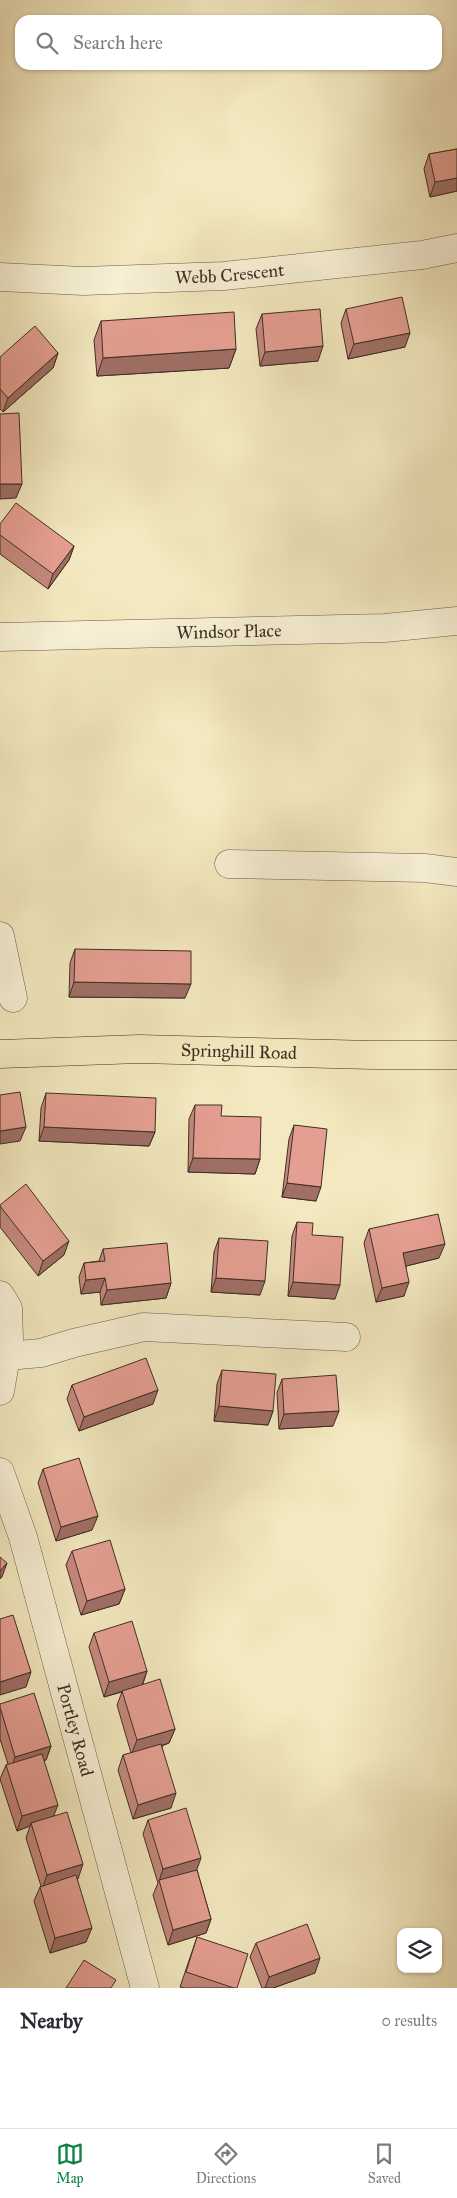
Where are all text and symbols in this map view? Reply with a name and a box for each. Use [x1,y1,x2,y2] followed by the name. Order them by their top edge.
[15,15,442,70] search box
[33,29,61,57] icon: search
[73,31,163,54] text: Search here
[175,259,286,289] street label: Webb Crescent
[176,619,282,644] street label: Windsor Place
[181,1039,297,1064] street label: Springhill Road
[52,1681,98,1779] street label: Portley Road
[397,1928,442,1973] map controls
[397,1928,442,1973] button: layers
[20,2008,83,2034] text: Nearby
[382,2011,437,2030] text: 0 results
[56,2140,84,2187] tab: Map
[196,2140,256,2187] tab: Directions
[368,2140,401,2187] tab: Saved

